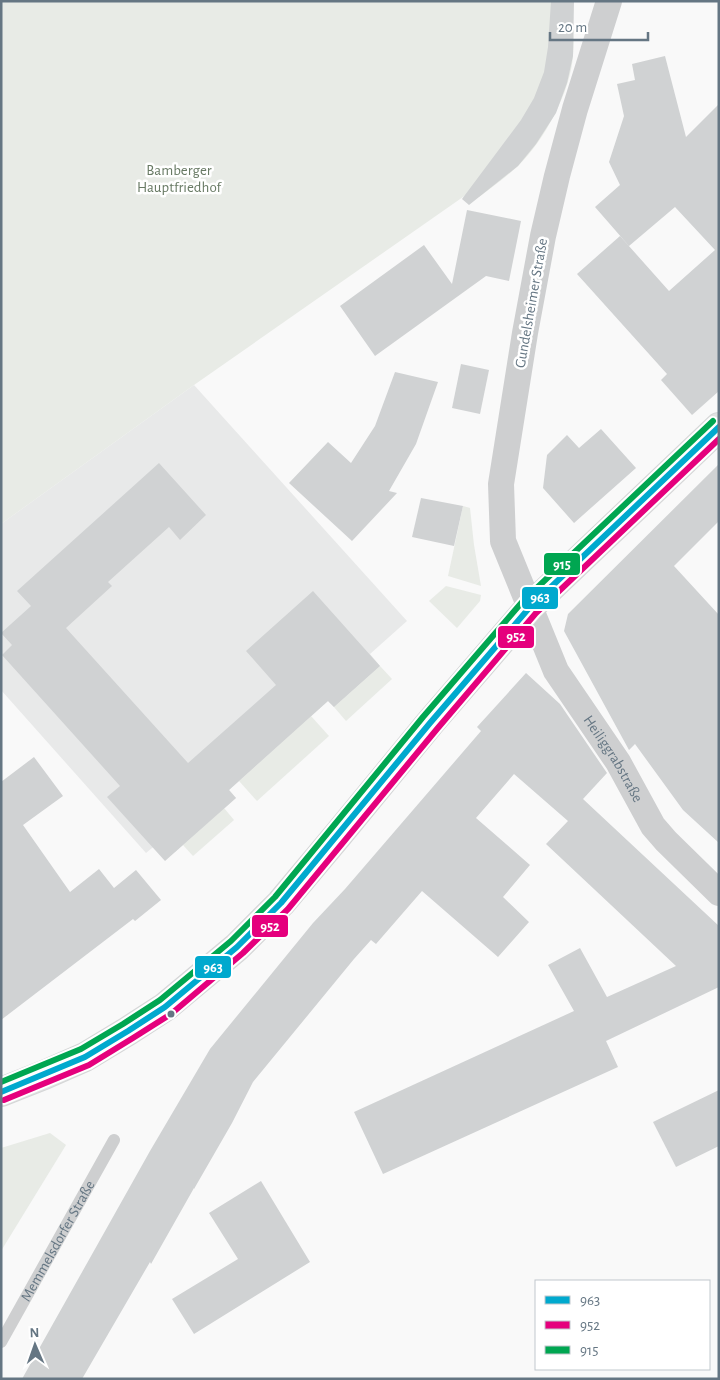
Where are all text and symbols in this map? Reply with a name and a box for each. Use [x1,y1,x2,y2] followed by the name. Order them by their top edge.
[550,10,648,42] scale bar
[558,20,587,35] text: 20 m
[137,163,222,195] park label: Bamberger Hauptfriedhof
[513,237,550,369] street label: Gundelsheimer Straße
[543,552,581,576] line badge: 915
[553,558,571,572] text: 915
[521,586,559,610] line badge: 963
[530,591,550,605] text: 963
[497,625,535,649] line badge: 952
[506,630,526,644] text: 952
[581,713,645,805] street label: Heiliggrabstraße
[251,914,289,938] line badge: 952
[260,920,280,934] text: 952
[194,955,232,979] line badge: 963
[203,961,223,975] text: 963
[166,1009,176,1019] unlabelled marker
[18,1178,98,1304] street label: Memmelsdorfer Straße
[535,1280,710,1370] legend
[580,1293,600,1308] text: 963
[580,1318,600,1333] text: 952
[10,1320,60,1370] north arrow
[29,1326,40,1340] text: N
[580,1343,598,1358] text: 915

